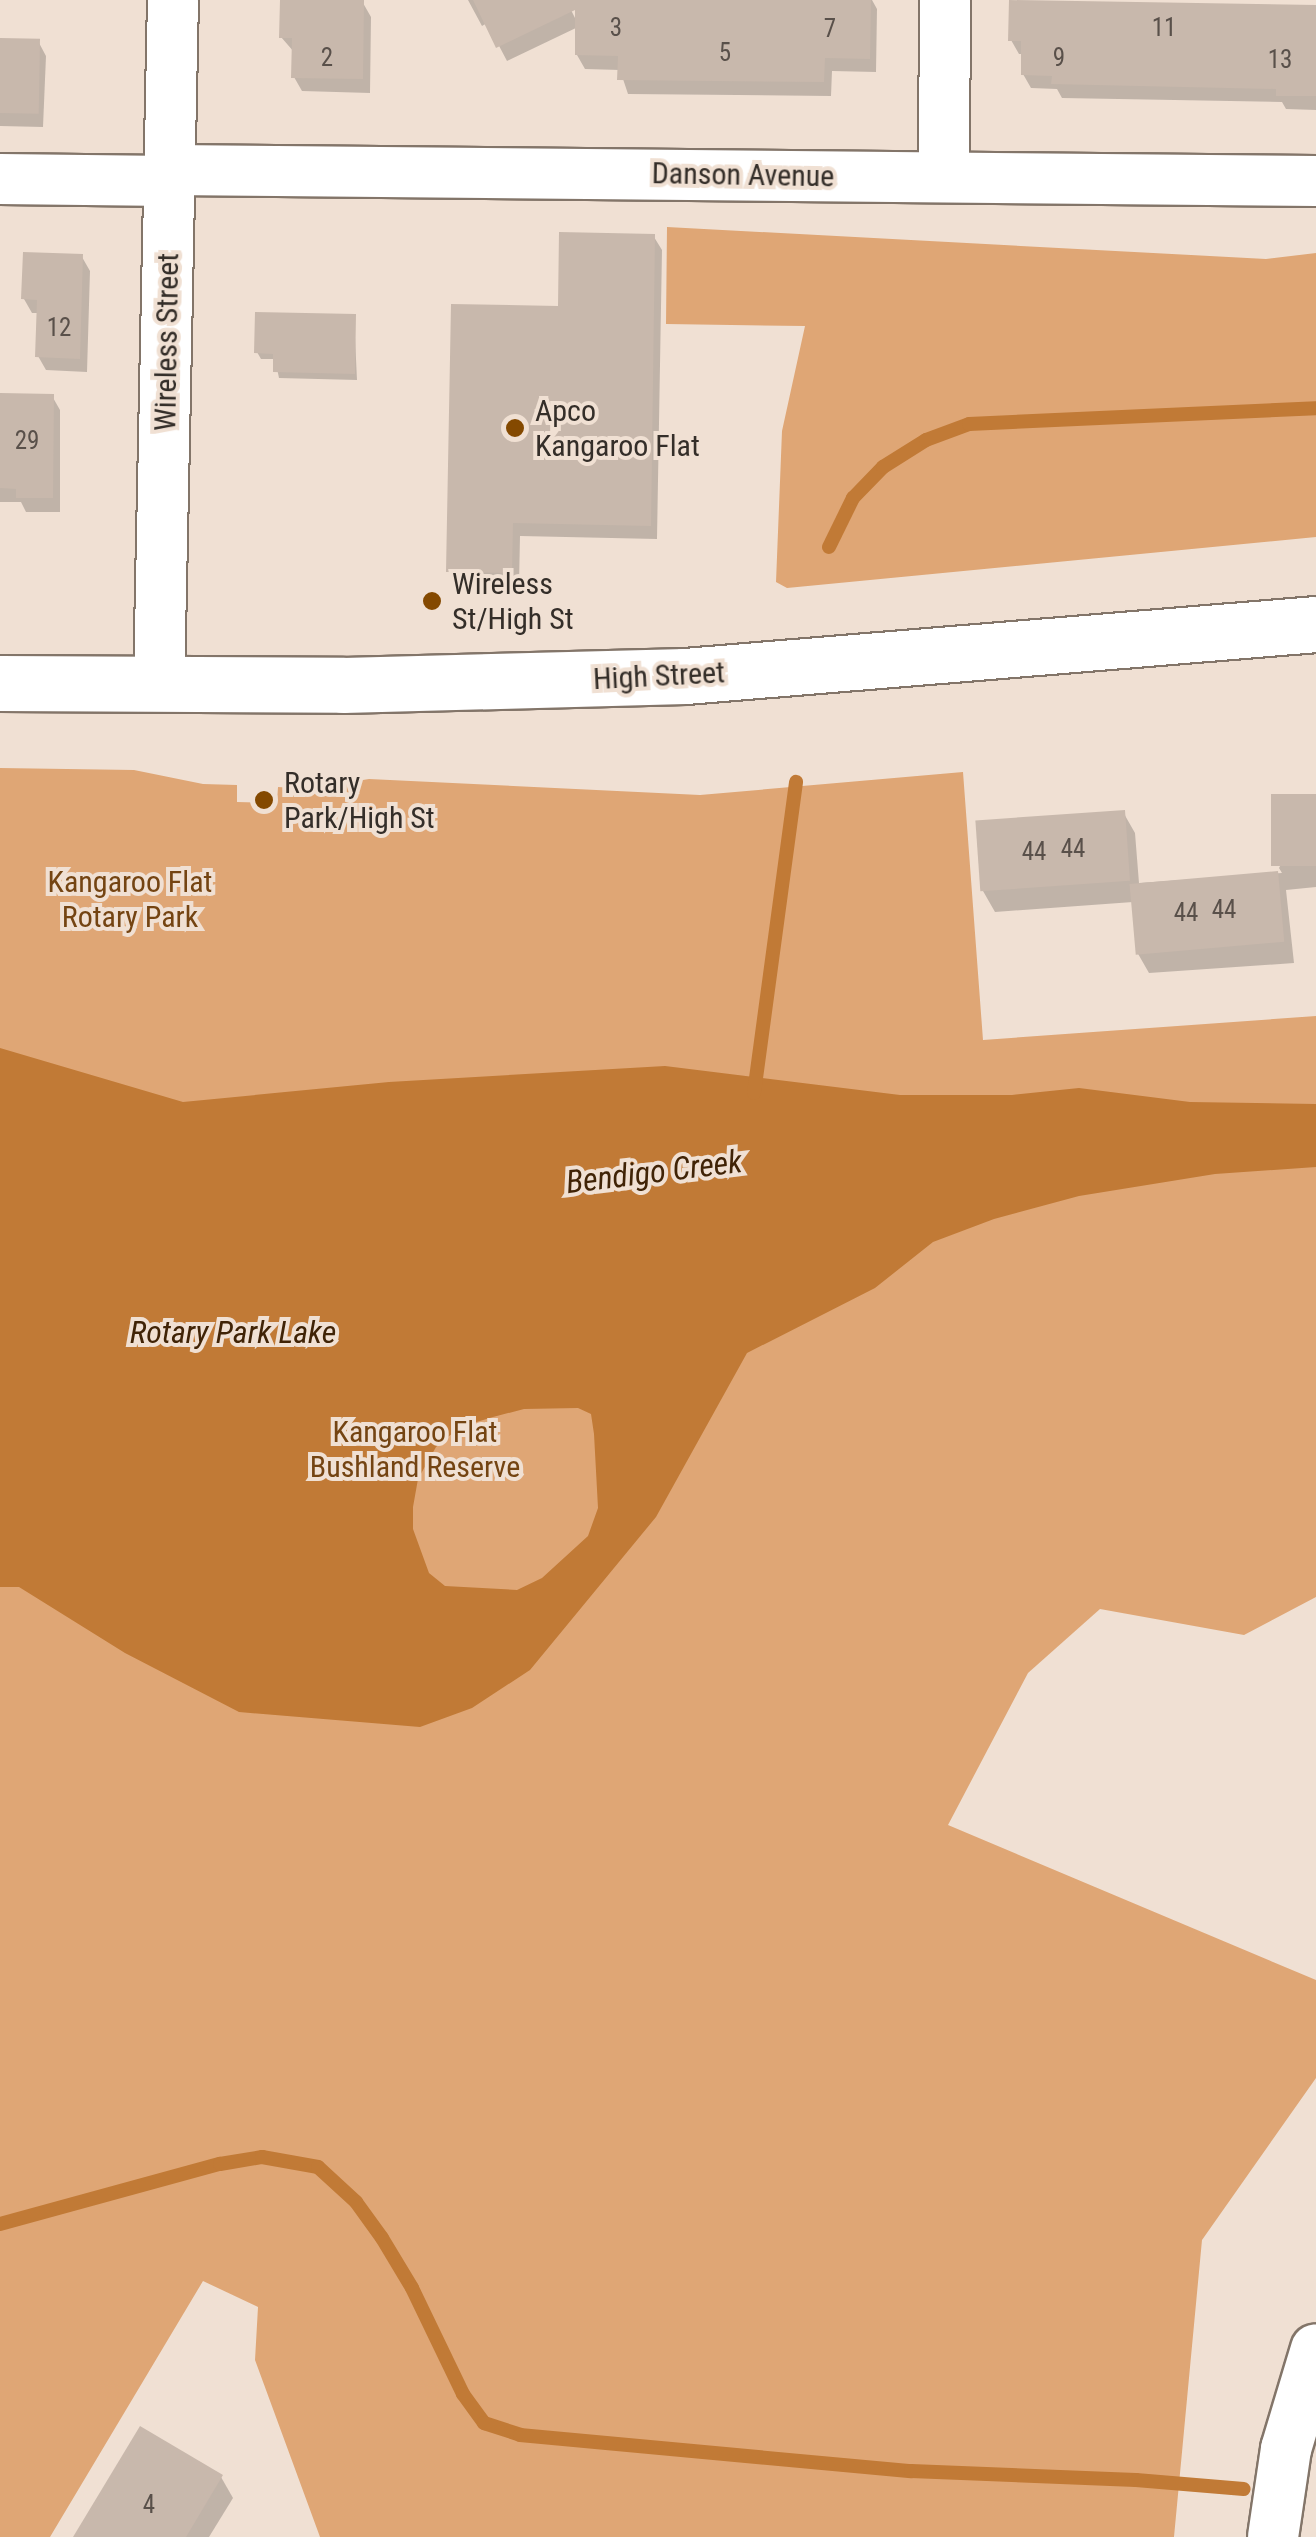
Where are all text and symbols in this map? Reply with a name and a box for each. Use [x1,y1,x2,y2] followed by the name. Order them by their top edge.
[610,13,622,43] house number: 3
[1152,13,1176,43] house number: 11
[824,14,836,44] house number: 7
[719,38,731,68] house number: 5
[321,43,333,73] house number: 2
[1053,43,1065,73] house number: 9
[1268,45,1292,75] house number: 13
[651,155,835,195] street label: Danson Avenue
[147,253,187,431] street label: Wireless Street
[47,313,71,343] house number: 12
[535,393,700,464] place label: Apco Kangaroo Flat
[504,417,526,439] marker: Apco Kangaroo Flat
[15,426,39,456] house number: 29
[452,566,574,636] place label: Wireless St/High St
[421,590,443,612] marker: Wireless St/High St
[592,655,726,697] street label: High Street
[284,765,435,836] place label: Rotary Park/High St
[253,789,275,811] marker: Rotary Park/High St
[1061,834,1085,864] house number: 44
[1022,837,1046,867] house number: 44
[48,864,212,934] park label: Kangaroo Flat Rotary Park
[1212,895,1236,925] house number: 44
[1174,898,1198,928] house number: 44
[564,1142,744,1202] water label: Bendigo Creek
[130,1313,336,1351] water label: Rotary Park Lake
[310,1414,520,1484] park label: Kangaroo Flat Bushland Reserve
[143,2490,155,2520] house number: 4

